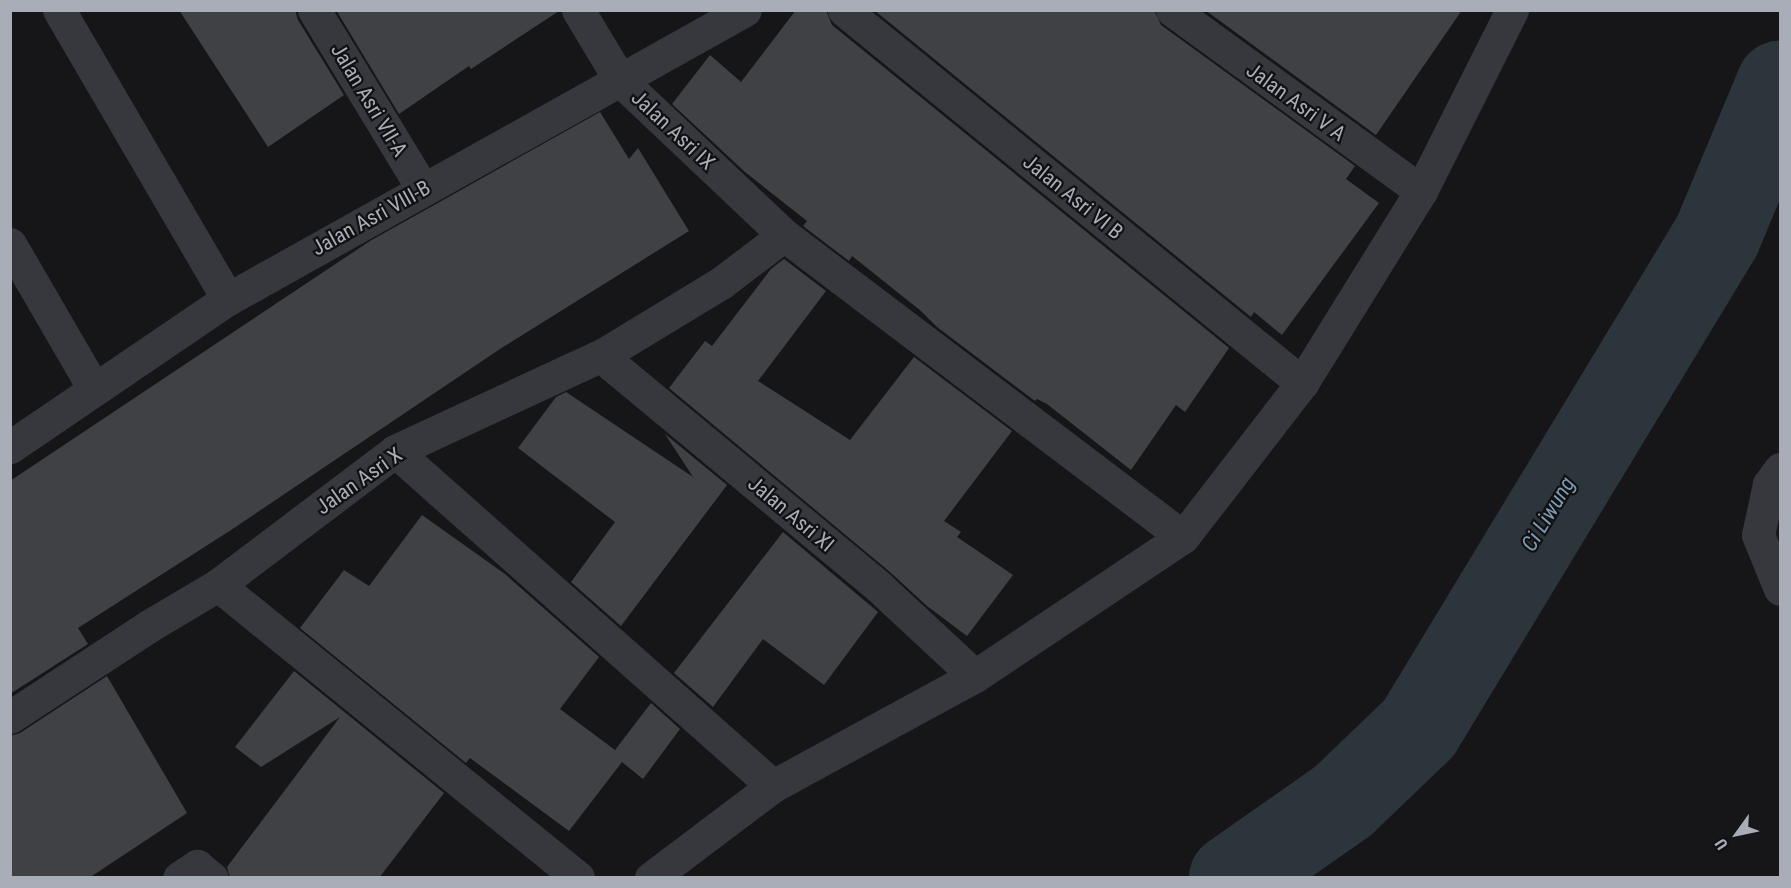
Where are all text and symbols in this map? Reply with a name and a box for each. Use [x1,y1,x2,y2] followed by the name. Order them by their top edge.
[325,39,413,161] street label: Jalan Asri VII-A
[1241,58,1351,146] street label: Jalan Asri V A
[626,85,720,175] street label: Jalan Asri IX
[1018,149,1128,245] street label: Jalan Asri VI B
[307,175,435,261] street label: Jalan Asri VIII-B
[311,442,407,520] street label: Jalan Asri X
[743,471,839,557] street label: Jalan Asri XI
[1516,472,1580,556] water label: Ci Liwung
[1707,804,1767,864] north arrow
[1711,835,1732,853] text: U

